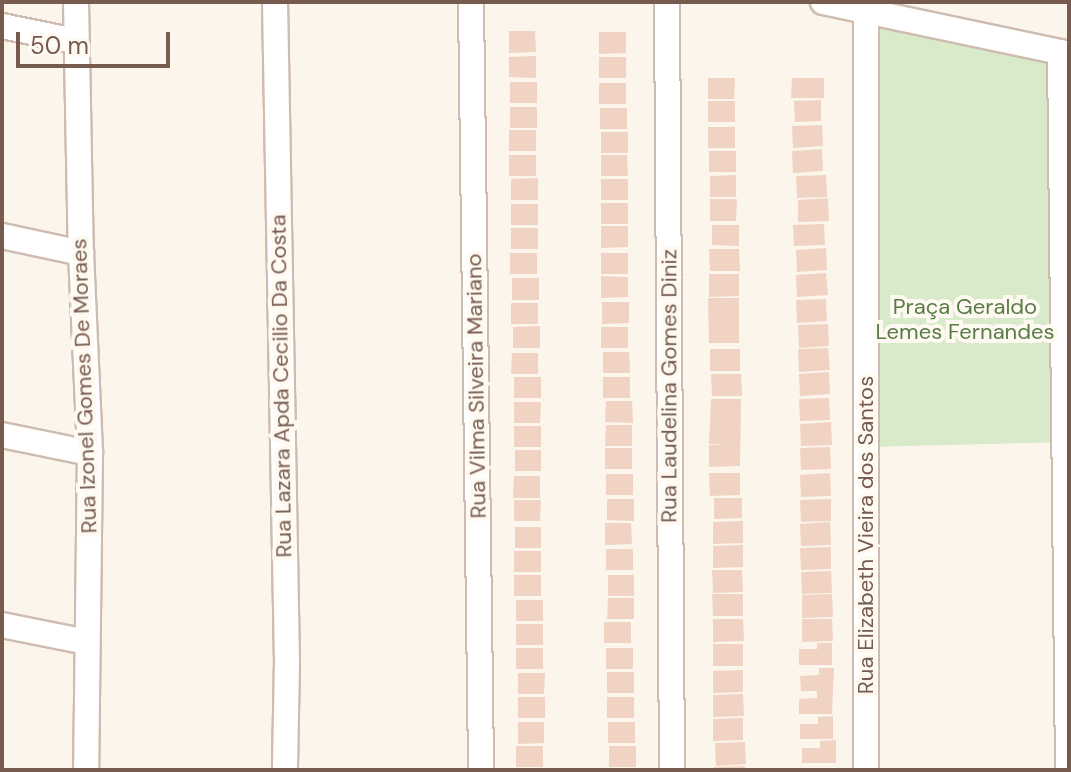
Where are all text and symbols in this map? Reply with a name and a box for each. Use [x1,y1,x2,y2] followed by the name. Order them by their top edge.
[20,16,174,66] scale bar
[30,30,89,61] text: 50 m
[265,214,297,558] street label: Rua Lazara Apda Cecilio Da Costa
[66,238,102,534] street label: Rua Izonel Gomes De Moraes
[656,249,682,523] street label: Rua Laudelina Gomes Diniz
[460,253,492,519] street label: Rua Vilma Silveira Mariano
[875,293,1055,344] park label: Praça Geraldo Lemes Fernandes
[853,376,879,694] street label: Rua Elizabeth Vieira dos Santos

